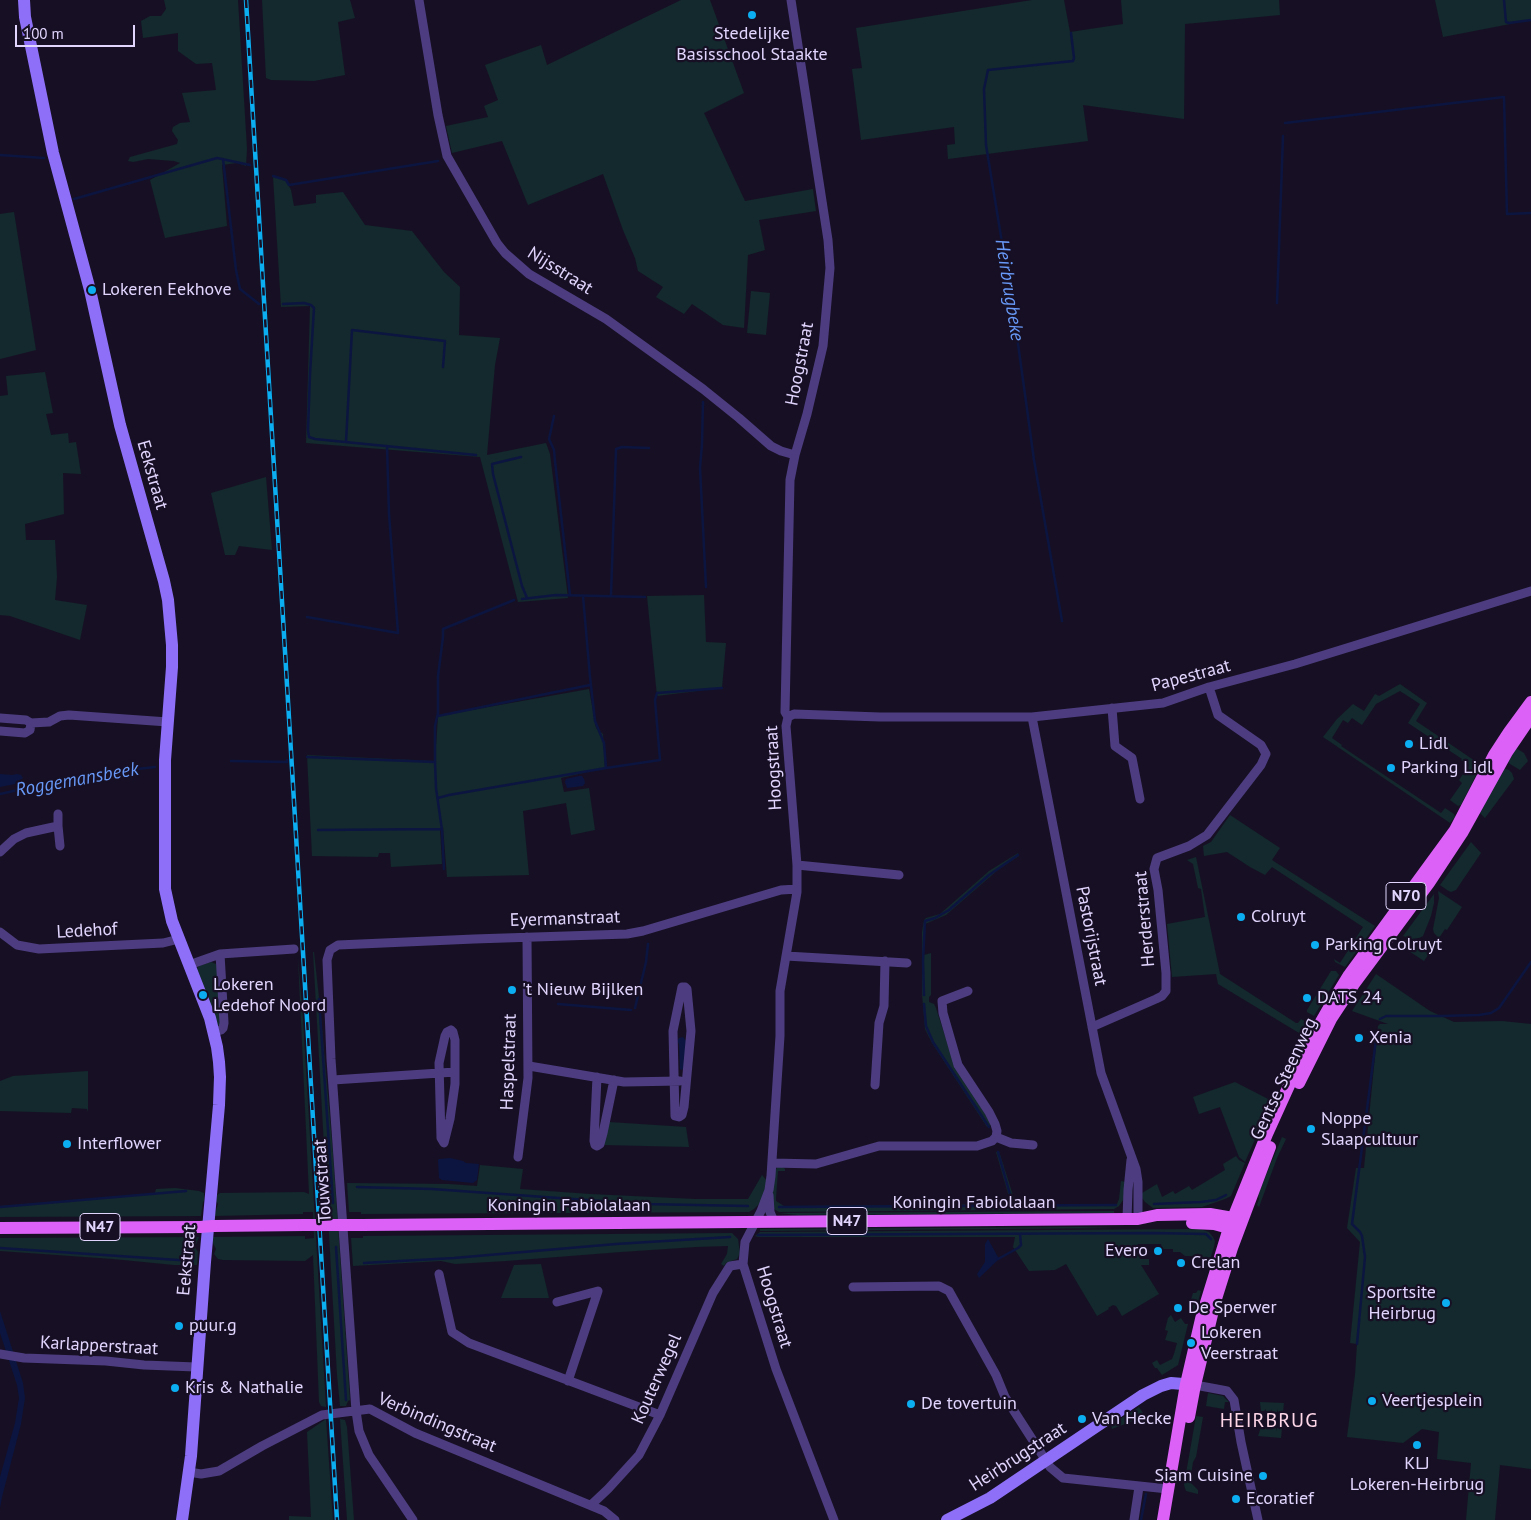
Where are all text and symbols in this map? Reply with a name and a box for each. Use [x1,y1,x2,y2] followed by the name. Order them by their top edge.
[746,9,758,21] marker: Stedelijke Basisschool Staakte
[18,15,138,47] scale bar
[676,23,828,66] place label: Stedelijke Basisschool Staakte
[23,24,64,43] text: 100 m
[990,237,1028,343] water label: Heirbrugbeke
[523,242,597,300] street label: Nijsstraat
[102,279,232,301] place label: Lokeren Eekhove
[86,284,98,296] marker: Lokeren Eekhove
[781,320,819,408] street label: Hoogstraat
[132,438,172,512] street label: Eekstraat
[1149,655,1233,697] street label: Papestraat
[761,725,787,811] street label: Hoogstraat
[1419,733,1448,755] place label: Lidl
[1403,738,1415,750] marker: Lidl
[1401,757,1492,779] place label: Parking Lidl
[14,758,140,802] water label: Roggemansbeek
[1385,762,1397,774] marker: Parking Lidl
[1130,870,1160,968] street label: Herderstraat
[1386,882,1426,909] road number: N70
[1071,884,1111,988] street label: Pastorijstraat
[510,906,620,932] street label: Eyermanstraat
[1251,906,1306,928] place label: Colruyt
[1235,911,1247,923] marker: Colruyt
[56,919,118,943] street label: Ledehof
[1325,934,1442,956] place label: Parking Colruyt
[1309,939,1321,951] marker: Parking Colruyt
[213,974,326,1016] place label: Lokeren Ledehof Noord
[522,979,643,1001] place label: 't Nieuw Bijlken
[506,984,518,996] marker: 't Nieuw Bijlken
[1317,987,1382,1009] place label: DATS 24
[197,989,209,1001] marker: Lokeren Ledehof Noord
[1301,992,1313,1004] marker: DATS 24
[497,1013,521,1111] street label: Haspelstraat
[1246,1014,1322,1144] street label: Gentse Steenweg
[1369,1027,1412,1049] place label: Xenia
[1353,1032,1365,1044] marker: Xenia
[1321,1108,1418,1150] place label: Noppe Slaapcultuur
[1305,1123,1317,1135] marker: Noppe Slaapcultuur
[77,1133,161,1155] place label: Interflower
[61,1138,73,1150] marker: Interflower
[309,1138,337,1224] street label: Touwstraat
[893,1192,1055,1214] street label: Koningin Fabiolalaan
[488,1195,650,1217] street label: Koningin Fabiolalaan
[827,1208,867,1234] road number: N47
[80,1214,120,1240] road number: N47
[173,1224,201,1296] street label: Eekstraat
[1105,1240,1148,1262] place label: Evero
[1152,1245,1164,1257] marker: Evero
[1191,1252,1240,1274] place label: Crelan
[1175,1257,1187,1269] marker: Crelan
[751,1263,797,1351] street label: Hoogstraat
[1367,1282,1436,1325] place label: Sportsite Heirbrug
[1188,1297,1277,1319] place label: De Sperwer
[1440,1297,1452,1309] marker: Sportsite Heirbrug
[1172,1302,1184,1314] marker: De Sperwer
[189,1315,237,1337] place label: puur.g
[173,1320,185,1332] marker: puur.g
[1201,1322,1278,1365] place label: Lokeren Veerstraat
[627,1330,687,1428] street label: Kouterwegel
[39,1332,159,1360] street label: Karlapperstraat
[1185,1337,1197,1349] marker: Lokeren Veerstraat
[185,1377,303,1399] place label: Kris & Nathalie
[169,1382,181,1394] marker: Kris & Nathalie
[375,1388,499,1458] street label: Verbindingstraat
[1382,1390,1482,1412] place label: Veertjesplein
[921,1393,1017,1415] place label: De tovertuin
[1366,1395,1378,1407] marker: Veertjesplein
[905,1398,917,1410] marker: De tovertuin
[1092,1408,1172,1430] place label: Van Hecke
[1219,1409,1319,1433] district label: HEIRBRUG
[1076,1413,1088,1425] marker: Van Hecke
[966,1418,1070,1496] street label: Heirbrugstraat
[1411,1439,1423,1451] marker: KLJ Lokeren-Heirbrug
[1350,1453,1484,1496] place label: KLJ Lokeren-Heirbrug
[1154,1465,1253,1487] place label: Siam Cuisine
[1257,1470,1269,1482] marker: Siam Cuisine
[1246,1488,1314,1510] place label: Ecoratief
[1230,1493,1242,1505] marker: Ecoratief

